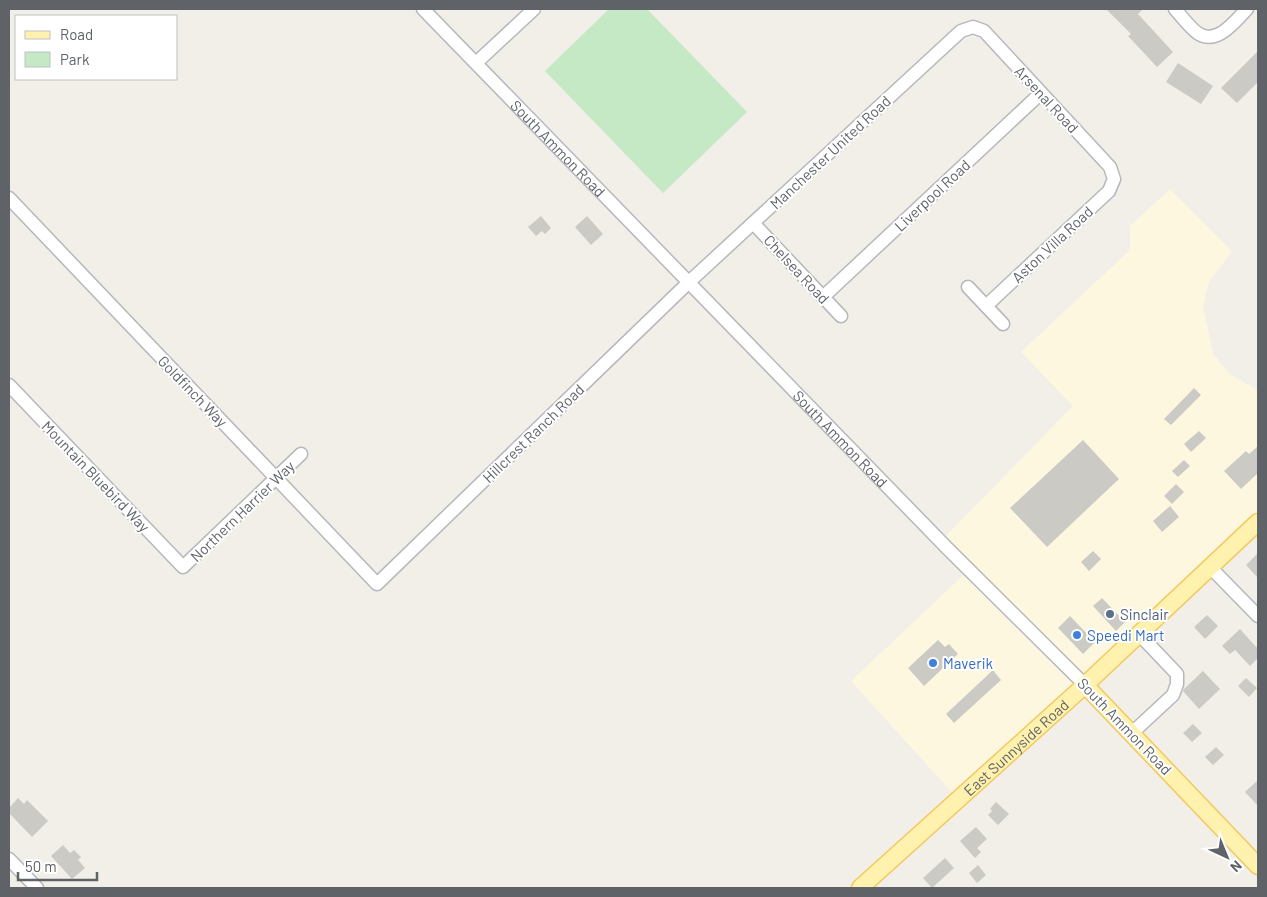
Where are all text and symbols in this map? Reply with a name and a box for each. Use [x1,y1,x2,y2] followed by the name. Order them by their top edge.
[15,15,178,80] legend
[60,25,93,43] text: Road
[60,50,90,68] text: Park
[1011,62,1083,136] street label: Arsenal Road
[766,91,894,213] street label: Manchester United Road
[507,96,609,200] street label: South Ammon Road
[890,155,974,235] street label: Liverpool Road
[1008,202,1096,286] street label: Aston Villa Road
[761,231,833,307] street label: Chelsea Road
[155,352,231,430] street label: Goldfinch Way
[479,380,587,486] street label: Hillcrest Ranch Road
[790,386,892,491] street label: South Ammon Road
[38,417,154,535] street label: Mountain Bluebird Way
[186,457,298,565] street label: Northern Harrier Way
[1120,605,1169,623] place label: Sinclair
[1104,608,1116,620] marker: Sinclair
[1087,626,1164,644] place label: Speedi Mart
[1071,629,1083,641] marker: Speedi Mart
[943,654,993,672] place label: Maverik
[927,657,939,669] marker: Maverik
[1074,674,1176,778] street label: South Ammon Road
[960,695,1072,799] street label: East Sunnyside Road
[1202,832,1252,882] north arrow
[18,850,96,882] scale bar
[25,857,57,875] text: 50 m
[1227,857,1246,876] text: N

